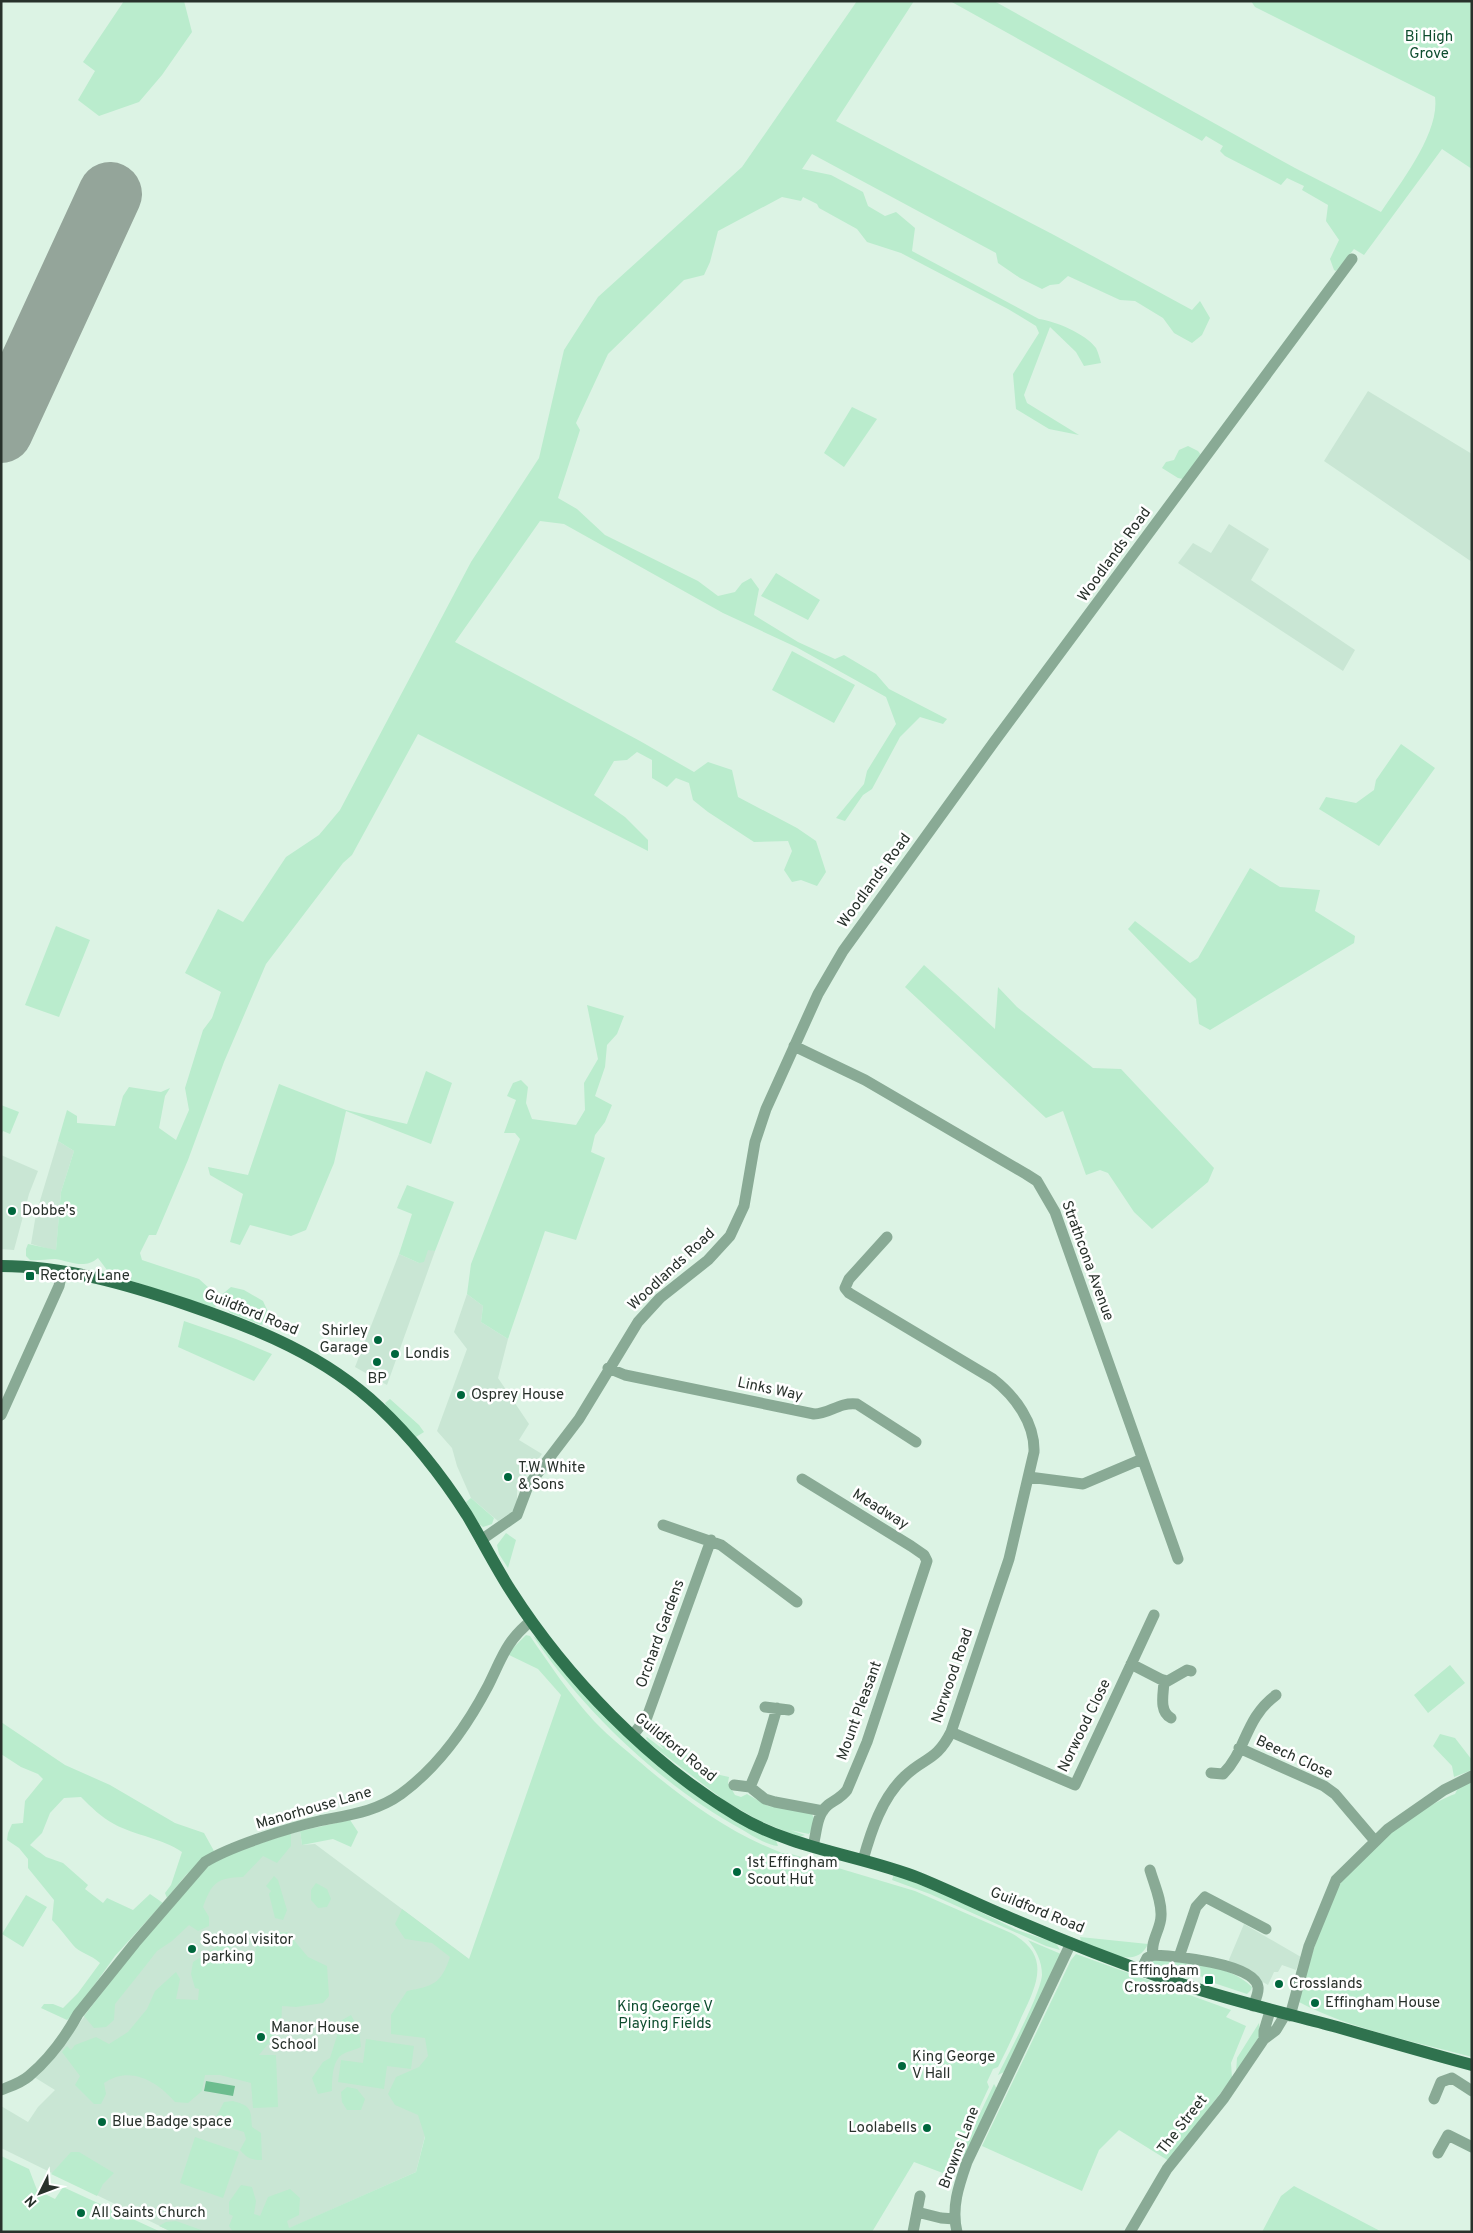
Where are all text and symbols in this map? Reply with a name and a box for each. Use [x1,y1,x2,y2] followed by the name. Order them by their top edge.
[1405,28,1453,64] park label: Bi High Grove
[1074,504,1156,606] street label: Woodlands Road
[834,830,916,932] street label: Woodlands Road
[1056,1198,1118,1324] street label: Strathcona Avenue
[22,1202,76,1221] place label: Dobbe's
[6,1205,18,1217] marker: Dobbe's
[624,1225,720,1315] street label: Woodlands Road
[40,1267,130,1286] place label: Rectory Lane
[24,1270,36,1282] marker: Rectory Lane
[201,1285,301,1341] street label: Guildford Road
[320,1322,368,1358] place label: Shirley Garage
[372,1334,384,1346] marker: Shirley Garage
[405,1345,450,1364] place label: Londis
[389,1348,401,1360] marker: Londis
[371,1356,383,1368] marker: BP
[367,1370,387,1389] place label: BP
[735,1374,805,1406] street label: Links Way
[471,1386,564,1405] place label: Osprey House
[455,1389,467,1401] marker: Osprey House
[518,1459,585,1495] place label: T.W. White & Sons
[502,1471,514,1483] marker: T.W. White & Sons
[848,1485,912,1535] street label: Meadway
[633,1577,689,1691] street label: Orchard Gardens
[928,1626,978,1726] street label: Norwood Road
[833,1659,887,1763] street label: Mount Pleasant
[1054,1676,1116,1776] street label: Norwood Close
[630,1709,720,1787] street label: Guildford Road
[1252,1732,1336,1784] street label: Beech Close
[254,1783,374,1835] street label: Manorhouse Lane
[747,1854,838,1890] place label: 1st Effingham Scout Hut
[731,1866,743,1878] marker: 1st Effingham Scout Hut
[987,1883,1087,1939] street label: Guildford Road
[202,1931,293,1967] place label: School visitor parking
[186,1943,198,1955] marker: School visitor parking
[1124,1962,1199,1998] place label: Effingham Crossroads
[1203,1974,1215,1986] marker: Effingham Crossroads
[1289,1975,1363,1994] place label: Crosslands
[1273,1978,1285,1990] marker: Crosslands
[1325,1994,1440,2013] place label: Effingham House
[1309,1997,1321,2009] marker: Effingham House
[617,1998,713,2034] park label: King George V Playing Fields
[271,2019,359,2055] place label: Manor House School
[255,2031,267,2043] marker: Manor House School
[912,2048,995,2084] place label: King George V Hall
[896,2060,908,2072] marker: King George V Hall
[1154,2091,1212,2159] street label: The Street
[936,2104,984,2192] street label: Browns Lane
[112,2113,232,2132] place label: Blue Badge space
[96,2116,108,2128] marker: Blue Badge space
[848,2119,917,2138] place label: Loolabells
[921,2122,933,2134] marker: Loolabells
[15,2168,65,2218] north arrow
[22,2191,41,2210] text: N
[91,2204,206,2223] place label: All Saints Church
[75,2207,87,2219] marker: All Saints Church

